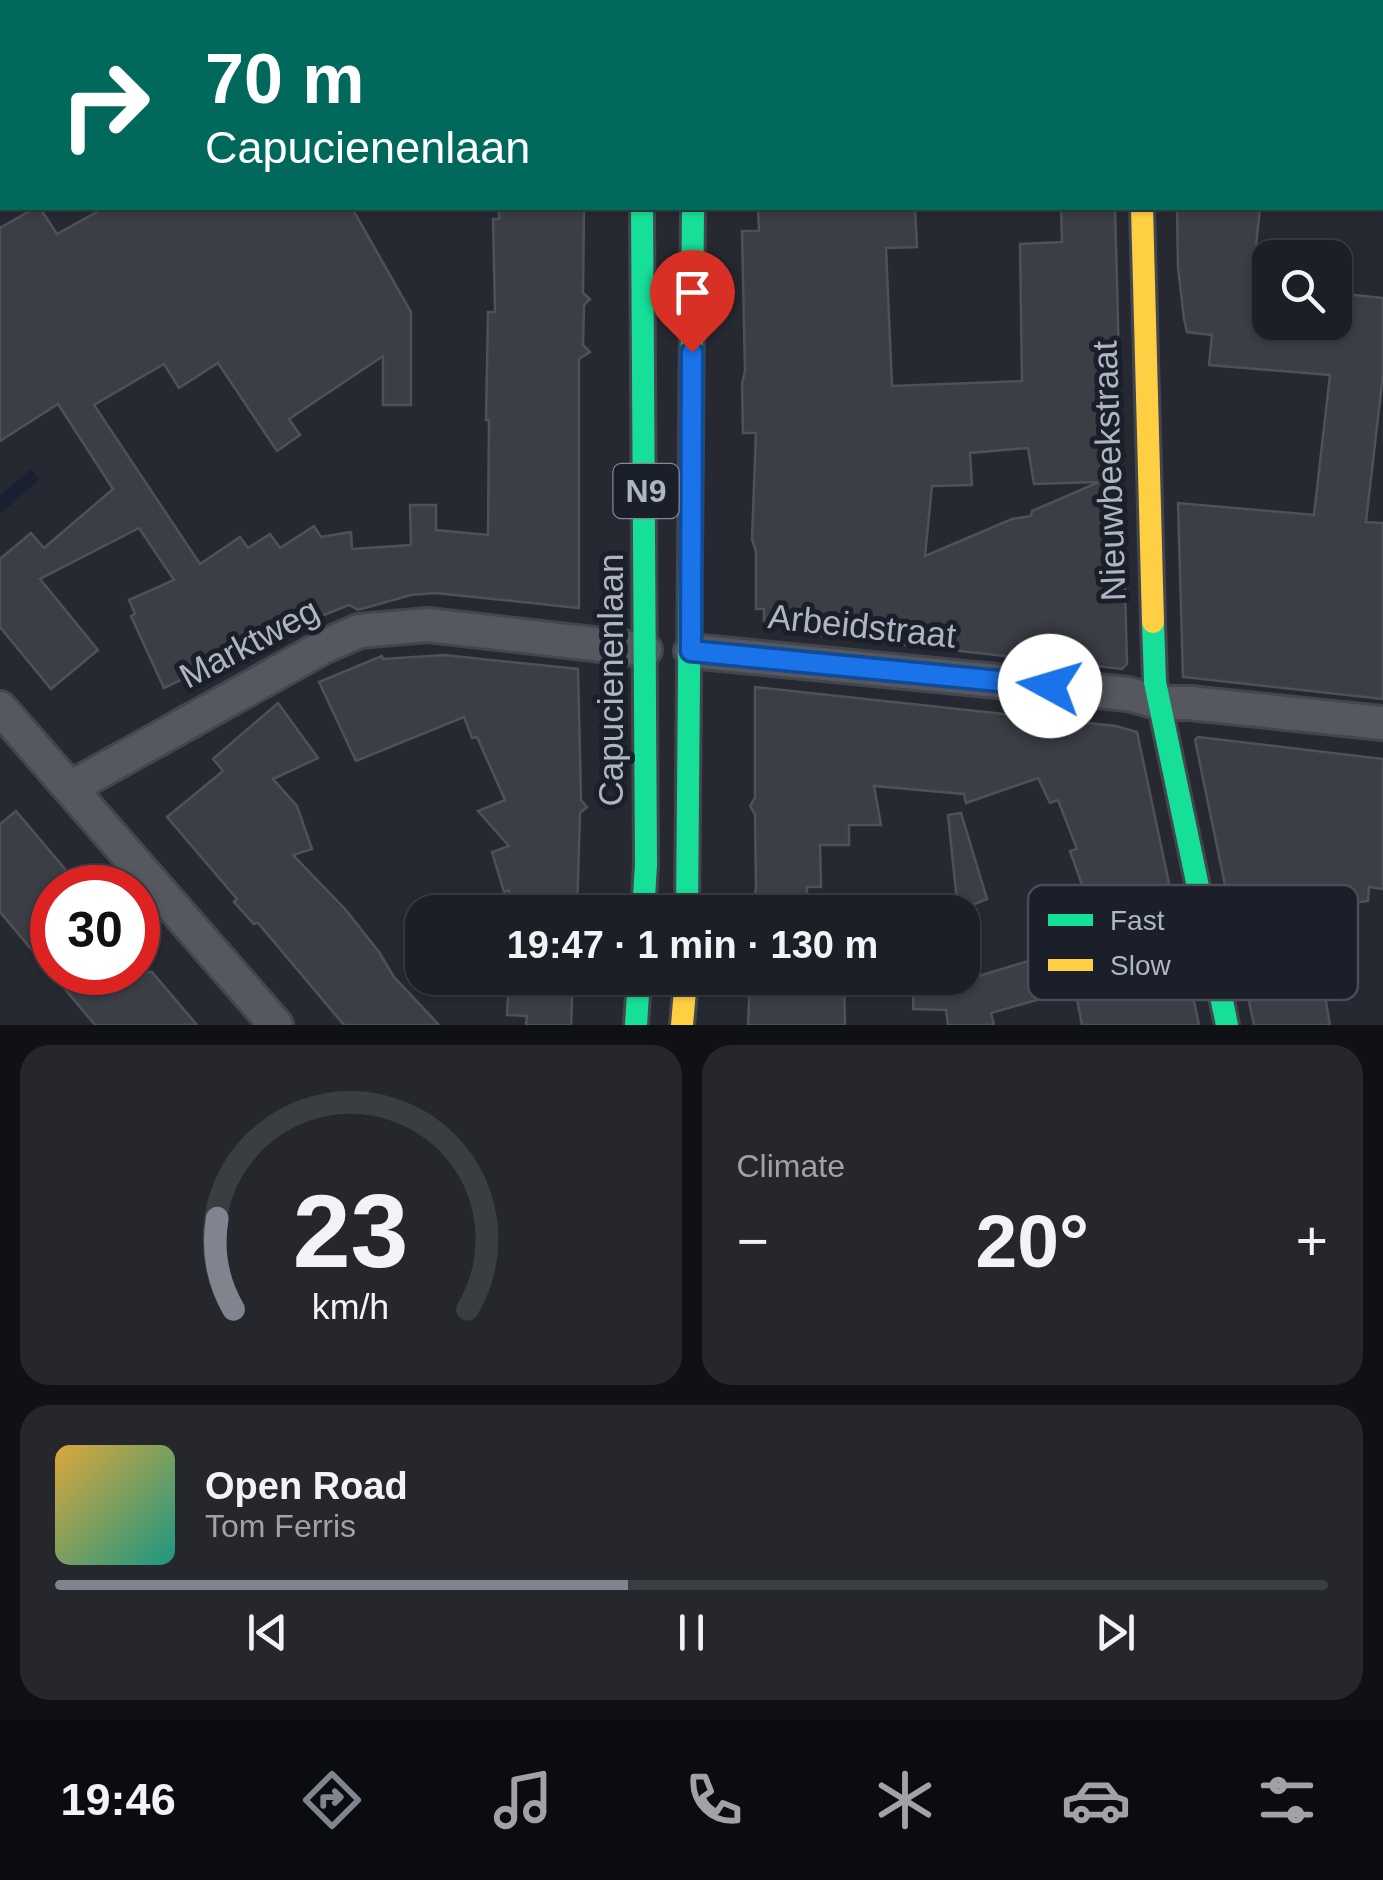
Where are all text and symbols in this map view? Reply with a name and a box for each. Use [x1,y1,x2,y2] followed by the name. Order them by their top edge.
[40,40,170,170] icon: right
[205,40,365,118] text: 70 m
[205,122,530,173] text: Capucienenlaan
[1252,240,1352,340] map controls
[1252,240,1352,340] button: search
[650,250,735,353] pin
[665,265,720,320] icon: arrive
[1084,340,1133,602] street label: Nieuwbeekstraat
[614,464,678,518] road number: N9
[591,554,630,806] street label: Capucienenlaan
[173,590,325,695] street label: Marktweg
[766,596,958,655] street label: Arbeidstraat
[998,634,1102,738] position arrow
[30,865,160,995] speed limit sign: 30
[1028,885,1358,1000] legend
[1110,905,1165,936] text: Fast
[507,924,878,966] text: 19:47 · 1 min · 130 m
[1110,950,1171,981] text: Slow
[737,1148,845,1184] text: Climate
[293,1173,409,1289] text: 23
[976,1199,1089,1283] text: 20°
[737,1210,769,1272] text: −
[1296,1210,1328,1272] text: +
[312,1287,389,1327] text: km/h
[205,1465,408,1507] text: Open Road
[205,1508,356,1544] text: Tom Ferris
[240,1605,295,1660] icon: previous
[664,1605,719,1660] icon: pause
[1088,1605,1143,1660] icon: next
[297,1765,367,1835] icon: directions
[488,1765,558,1835] icon: music
[679,1765,749,1835] icon: phone
[870,1765,940,1835] icon: climate
[1061,1765,1131,1835] icon: car
[1252,1765,1322,1835] icon: filters
[61,1774,176,1825] text: 19:46

